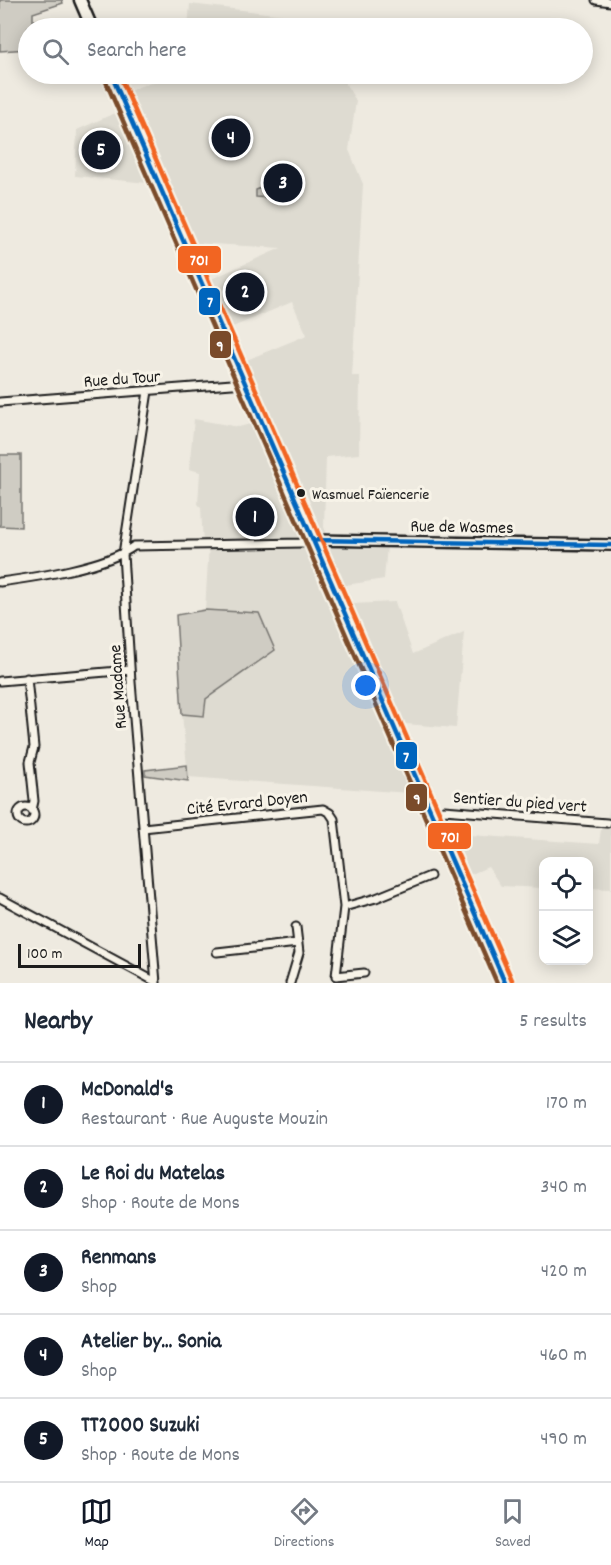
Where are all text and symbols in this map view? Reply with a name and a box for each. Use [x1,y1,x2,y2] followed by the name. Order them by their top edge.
[18,18,593,84] search box
[39,35,72,68] icon: search
[87,36,186,67] text: Search here
[212,116,250,160] pin: 4
[82,128,120,172] pin: 5
[264,160,302,206] pin: 3
[177,245,222,274] line badge: 701
[190,250,208,273] text: 701
[226,270,264,314] pin: 2
[198,287,221,316] line badge: 7
[207,292,213,315] text: 7
[209,330,232,359] line badge: 9
[216,336,224,359] text: 9
[83,365,162,396] street label: Rue du Tour
[312,484,429,507] place label: Wasmuel Faïencerie
[295,487,307,499] marker: Wasmuel Faïencerie
[236,494,274,540] pin: 1
[410,515,514,542] street label: Rue de Wasmes
[104,644,135,730] street label: Rue Madame
[351,671,380,700] your location
[395,741,418,770] line badge: 7
[403,747,409,770] text: 7
[405,783,428,812] line badge: 9
[185,786,309,823] street label: Cité Evrard Doyen
[452,786,588,821] street label: Sentier du pied vert
[413,789,421,812] text: 9
[427,822,472,850] line badge: 701
[441,827,459,850] text: 701
[539,857,593,965] map controls
[539,857,593,911] button: locate
[539,911,593,965] button: layers
[18,941,141,968] scale bar
[27,943,63,966] text: 100 m
[24,1004,92,1041] text: Nearby
[519,1008,587,1036] text: 5 results
[81,1075,174,1106] text: McDonald's
[41,1090,46,1118] text: 1
[546,1090,587,1118] text: 170 m
[81,1106,328,1134] text: Restaurant · Rue Auguste Mouzin
[81,1159,225,1190] text: Le Roi du Matelas
[39,1174,48,1202] text: 2
[541,1174,587,1202] text: 340 m
[81,1190,240,1218] text: Shop · Route de Mons
[81,1243,156,1274] text: Renmans
[39,1258,48,1286] text: 3
[541,1258,587,1286] text: 420 m
[81,1274,117,1302] text: Shop
[81,1327,221,1358] text: Atelier by... Sonia
[39,1342,48,1370] text: 4
[540,1342,587,1370] text: 460 m
[81,1358,117,1386] text: Shop
[81,1411,199,1442] text: TT2000 Suzuki
[39,1426,48,1454] text: 5
[540,1426,587,1454] text: 490 m
[81,1442,240,1470] text: Shop · Route de Mons
[80,1495,113,1554] tab: Map
[274,1495,334,1554] tab: Directions
[495,1495,531,1554] tab: Saved

